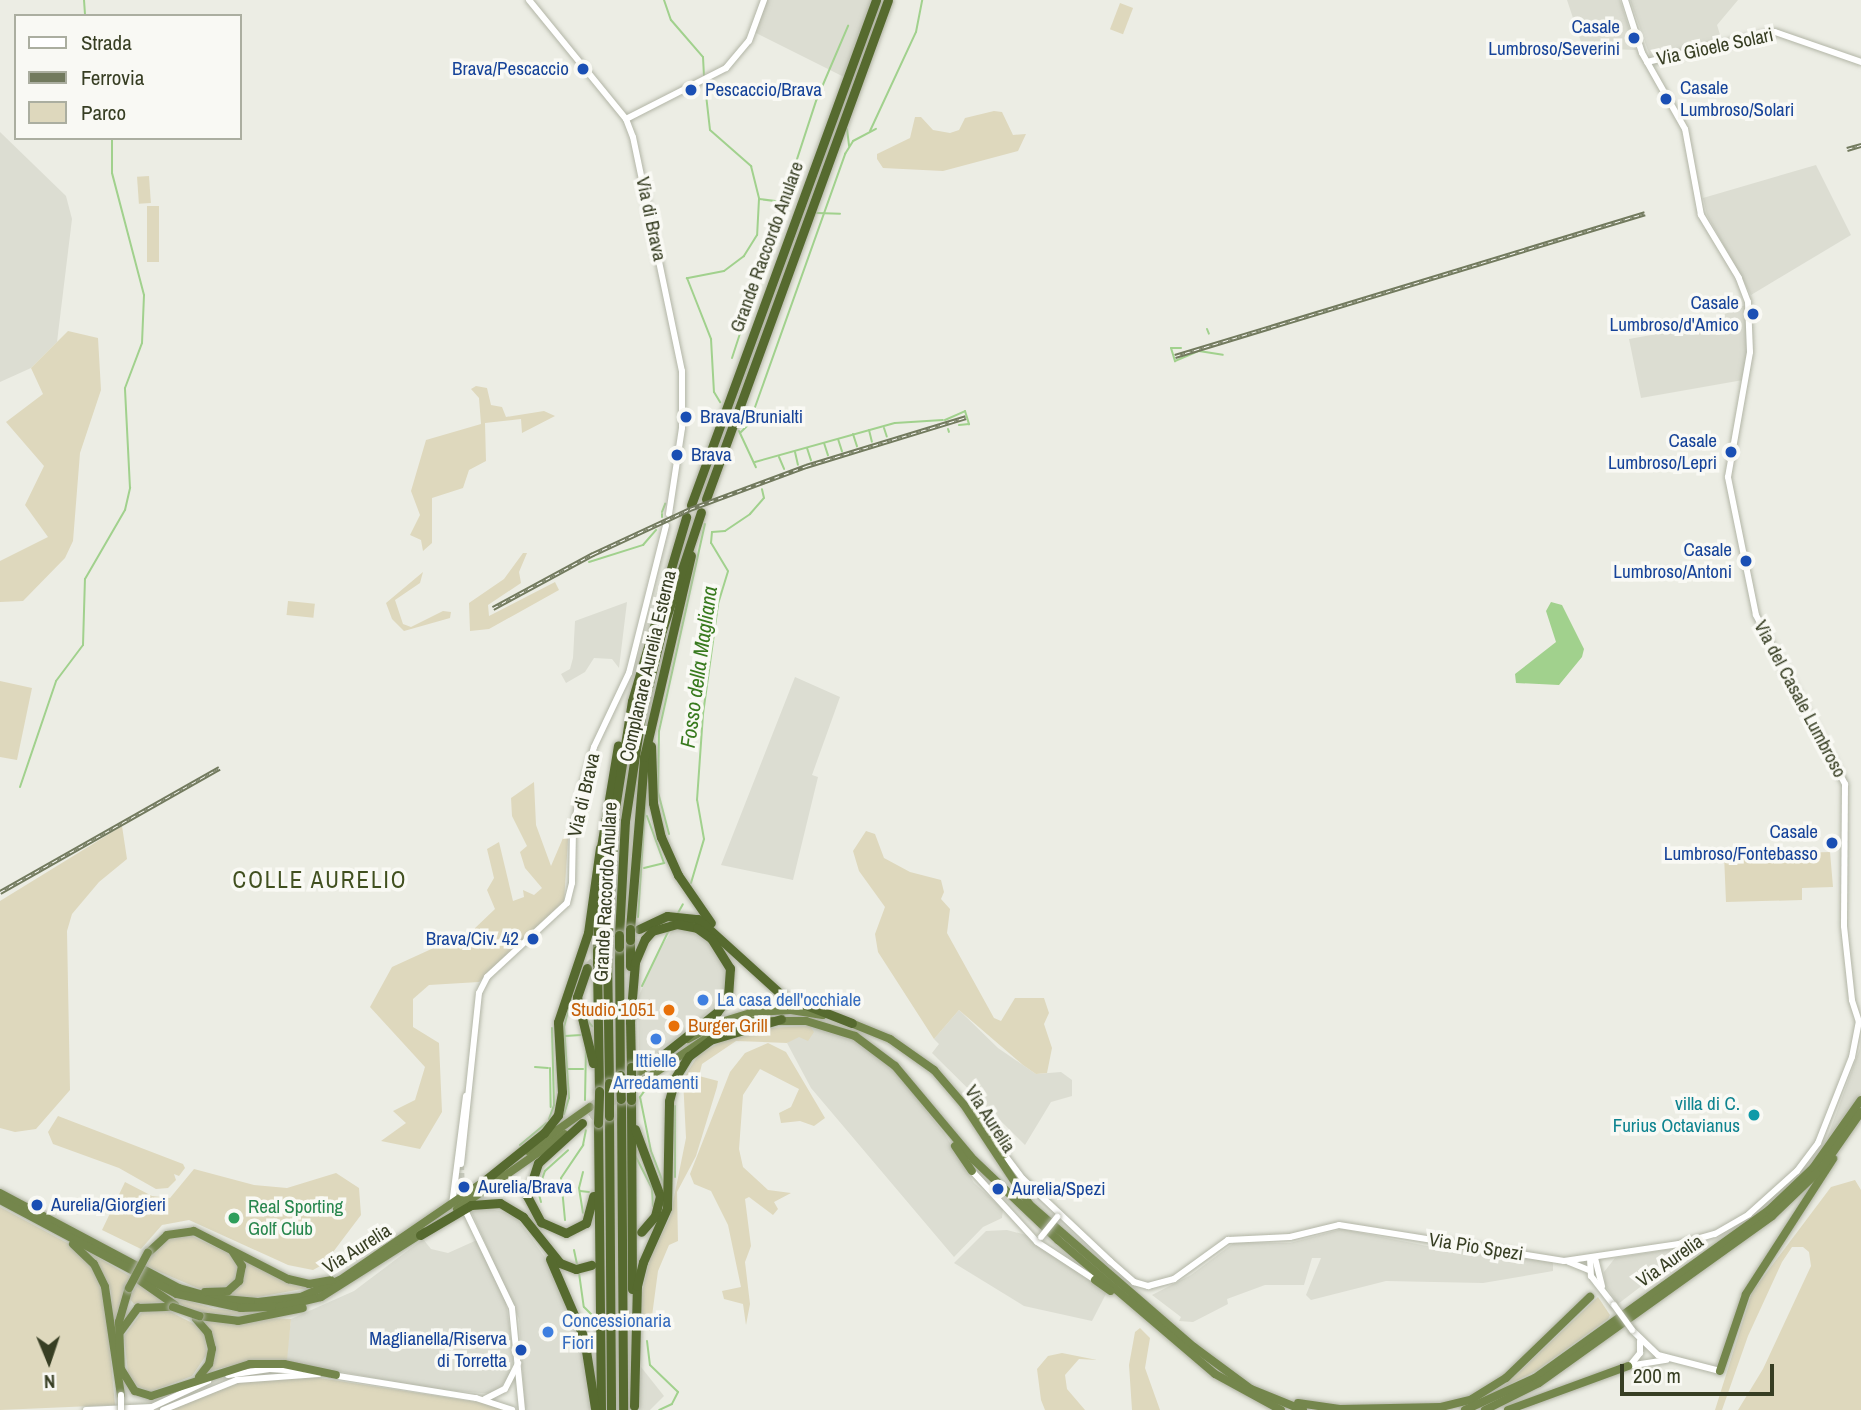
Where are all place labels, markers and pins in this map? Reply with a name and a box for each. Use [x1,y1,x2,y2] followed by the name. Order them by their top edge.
[1488,16,1620,60] place label: Casale Lumbroso/Severini
[1626,30,1642,46] marker: Casale Lumbroso/Severini
[452,58,569,80] place label: Brava/Pescaccio
[575,61,591,77] marker: Brava/Pescaccio
[1680,77,1794,121] place label: Casale Lumbroso/Solari
[705,79,822,101] place label: Pescaccio/Brava
[683,82,699,98] marker: Pescaccio/Brava
[1658,91,1674,107] marker: Casale Lumbroso/Solari
[1610,292,1739,336] place label: Casale Lumbroso/d'Amico
[1745,306,1761,322] marker: Casale Lumbroso/d'Amico
[700,406,803,428] place label: Brava/Brunialti
[678,409,694,425] marker: Brava/Brunialti
[1608,430,1717,474] place label: Casale Lumbroso/Lepri
[691,444,732,466] place label: Brava
[1723,444,1739,460] marker: Casale Lumbroso/Lepri
[669,447,685,463] marker: Brava
[1613,539,1732,583] place label: Casale Lumbroso/Antoni
[1738,553,1754,569] marker: Casale Lumbroso/Antoni
[1664,821,1818,865] place label: Casale Lumbroso/Fontebasso
[1824,835,1840,851] marker: Casale Lumbroso/Fontebasso
[426,928,519,950] place label: Brava/Civ. 42
[525,931,541,947] marker: Brava/Civ. 42
[717,989,861,1011] place label: La casa dell'occhiale
[695,992,711,1008] marker: La casa dell'occhiale
[571,999,655,1021] place label: Studio 1051
[661,1002,677,1018] marker: Studio 1051
[688,1015,768,1037] place label: Burger Grill
[666,1018,682,1034] marker: Burger Grill
[648,1031,664,1047] marker: Ittielle Arredamenti
[613,1050,699,1094] place label: Ittielle Arredamenti
[1613,1093,1740,1137] place label: villa di C. Furius Octavianus
[1746,1107,1762,1123] marker: villa di C. Furius Octavianus
[478,1176,572,1198] place label: Aurelia/Brava
[1012,1178,1106,1200] place label: Aurelia/Spezi
[456,1179,472,1195] marker: Aurelia/Brava
[990,1181,1006,1197] marker: Aurelia/Spezi
[51,1194,166,1216] place label: Aurelia/Giorgieri
[248,1196,343,1240] place label: Real Sporting Golf Club
[29,1197,45,1213] marker: Aurelia/Giorgieri
[226,1210,242,1226] marker: Real Sporting Golf Club
[562,1310,671,1354] place label: Concessionaria Fiori
[540,1324,556,1340] marker: Concessionaria Fiori
[369,1328,507,1372] place label: Maglianella/Riserva di Torretta
[513,1342,529,1358] marker: Maglianella/Riserva di Torretta

